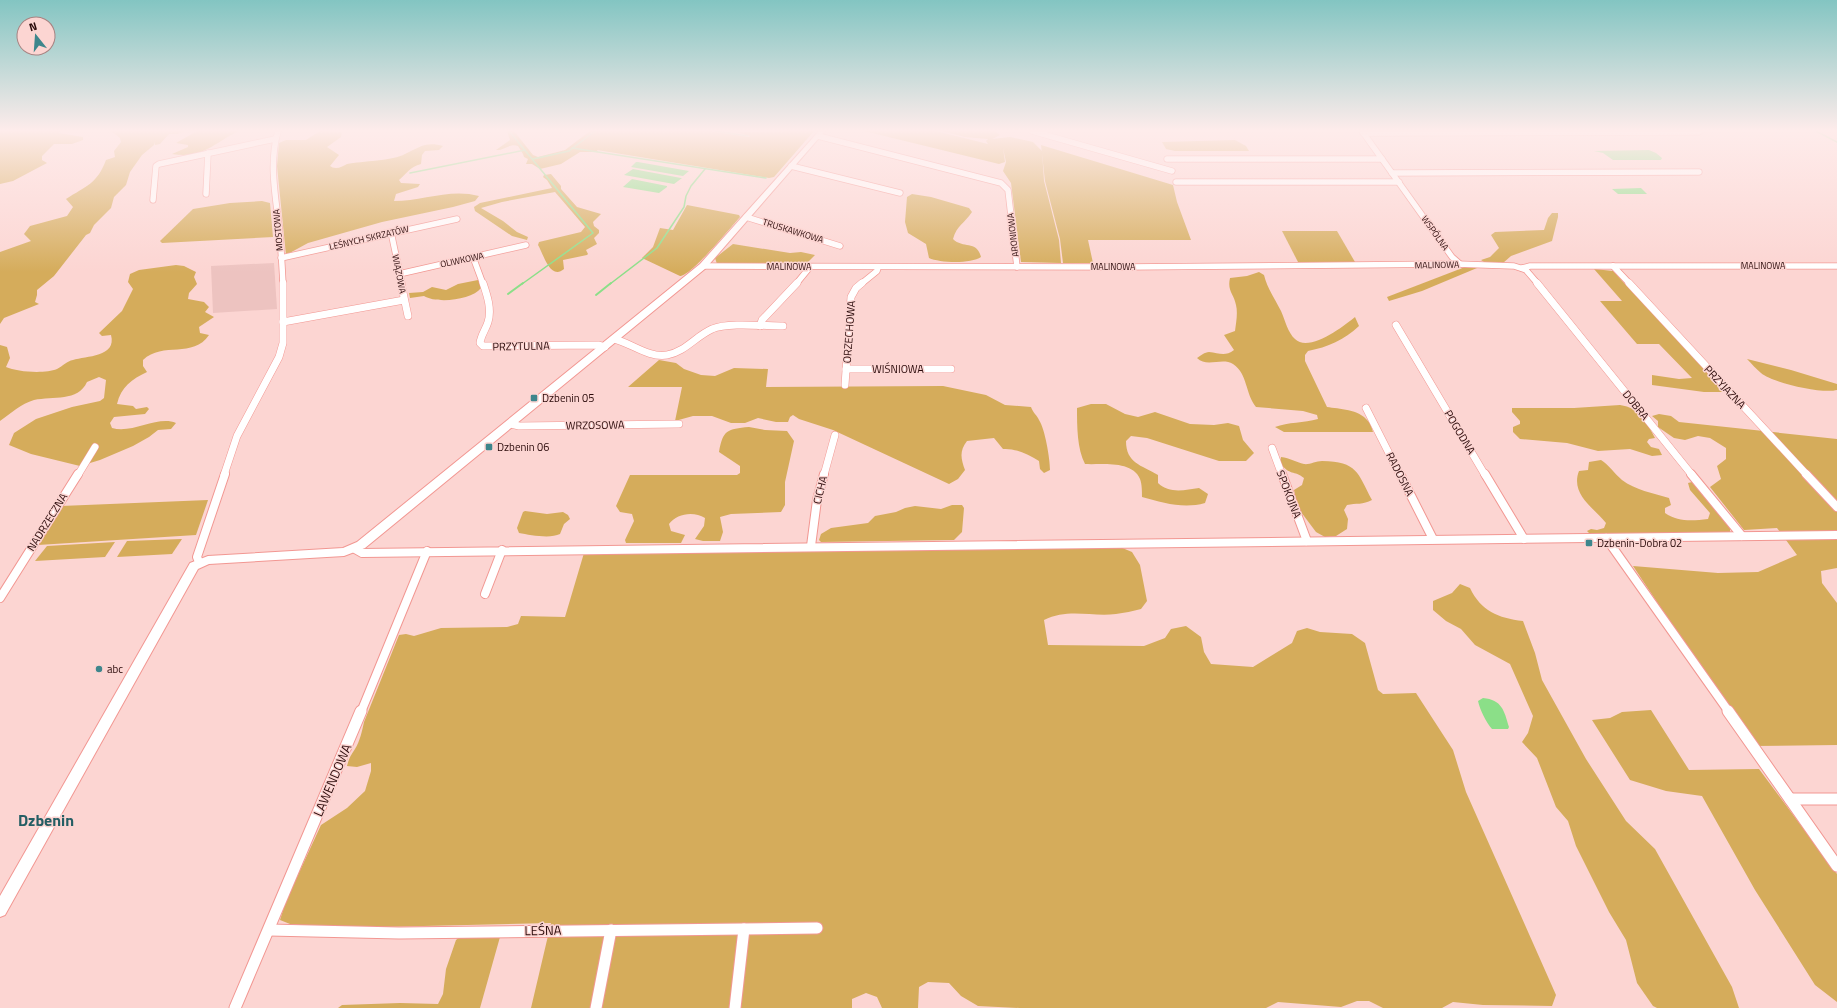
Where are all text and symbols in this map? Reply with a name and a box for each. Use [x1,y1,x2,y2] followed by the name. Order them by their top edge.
[16,16,56,56] north arrow
[27,18,39,35] text: N
[269,208,286,252] street label: MOSTOWA
[1003,212,1022,258] street label: ARONIOWA
[1419,213,1453,253] street label: WSPÓLNA
[761,215,826,246] street label: TRUSKAWKOWA
[328,222,410,253] street label: LEŚNYCH SKRZATÓW
[439,248,486,270] street label: OLIWKOWA
[389,253,410,295] street label: WIĄZOWA
[1415,258,1460,271] street label: MALINOWA
[1741,259,1786,272] street label: MALINOWA
[767,260,812,273] street label: MALINOWA
[1091,260,1136,273] street label: MALINOWA
[839,300,859,364] street label: ORZECHOWA
[492,337,550,354] street label: PRZYTULNA
[872,361,924,377] street label: WIŚNIOWA
[1701,362,1750,413] street label: PRZYJAZNA
[1619,387,1653,424] street label: DOBRA
[542,390,594,406] place label: Dzbenin 05
[529,393,539,403] marker: Dzbenin 05
[1441,407,1480,457] street label: POGODNA
[565,416,625,434] street label: WRZOSOWA
[497,439,549,455] place label: Dzbenin 06
[484,442,494,452] marker: Dzbenin 06
[1382,449,1418,499] street label: RADOSNA
[1273,468,1306,521] street label: SPOKOJNA
[809,474,831,506] street label: CICHA
[23,490,71,554] street label: NADRZECZNA
[1597,535,1682,551] place label: Dzbenin-Dobra 02
[1584,538,1594,548] marker: Dzbenin-Dobra 02
[107,661,123,677] place label: abc
[94,664,104,674] marker: abc
[308,740,356,819] street label: LAWENDOWA
[18,808,74,832] district label: Dzbenin
[524,920,562,940] street label: LEŚNA

